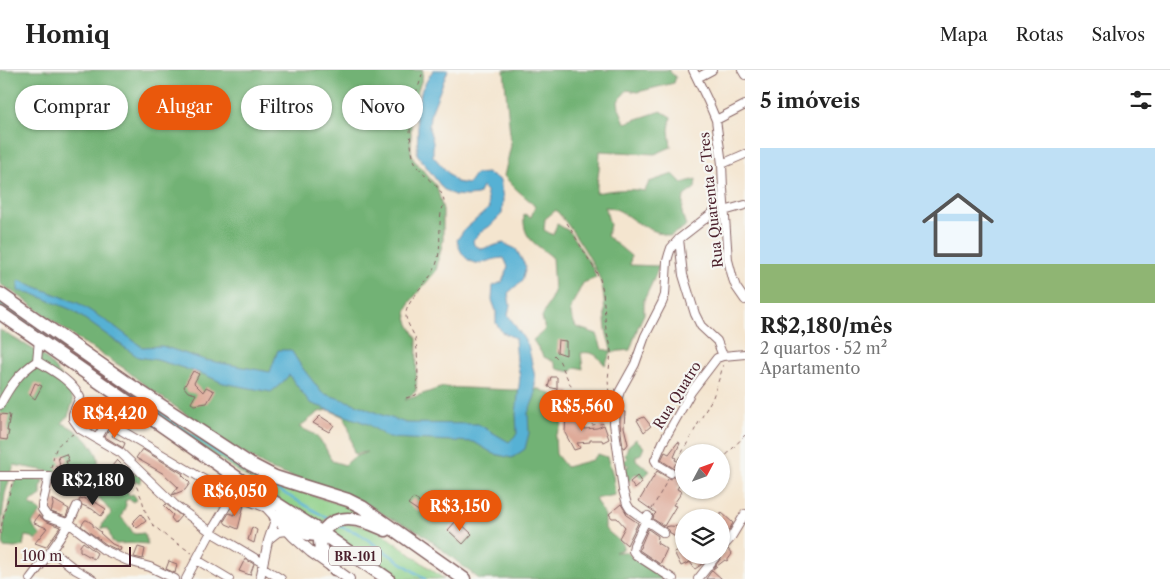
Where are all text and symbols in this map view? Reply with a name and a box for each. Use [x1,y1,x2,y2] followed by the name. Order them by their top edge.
[25,20,110,49] text: Homiq
[940,24,988,46] text: Mapa
[1016,24,1064,46] text: Rotas
[1092,24,1145,46] text: Salvos
[15,85,128,130] chip: Comprar
[138,85,231,130] chip: Alugar
[241,85,332,130] chip: Filtros
[342,85,423,130] chip: Novo
[1127,86,1155,114] icon: filters
[760,88,860,113] text: 5 imóveis
[695,131,727,269] street label: Rua Quarenta e Tres
[913,180,1003,270] icon: home
[760,313,893,338] text: R$2,180/mês
[760,338,887,358] text: 2 quartos · 52 m²
[649,358,705,432] street label: Rua Quatro
[760,358,860,378] text: Apartamento
[536,390,628,432] pin: R$5,560
[69,396,161,439] pin: R$4,420
[550,396,614,416] text: R$5,560
[83,403,147,423] text: R$4,420
[675,444,730,499] north arrow
[675,444,730,564] map controls
[47,464,139,506] pin: R$2,180
[62,470,124,490] text: R$2,180
[189,474,281,517] pin: R$6,050
[203,481,267,501] text: R$6,050
[414,490,506,532] pin: R$3,150
[430,496,490,516] text: R$3,150
[675,509,730,564] button: layers
[15,544,131,567] scale bar
[329,546,381,566] road number: BR-101
[22,547,62,565] text: 100 m

